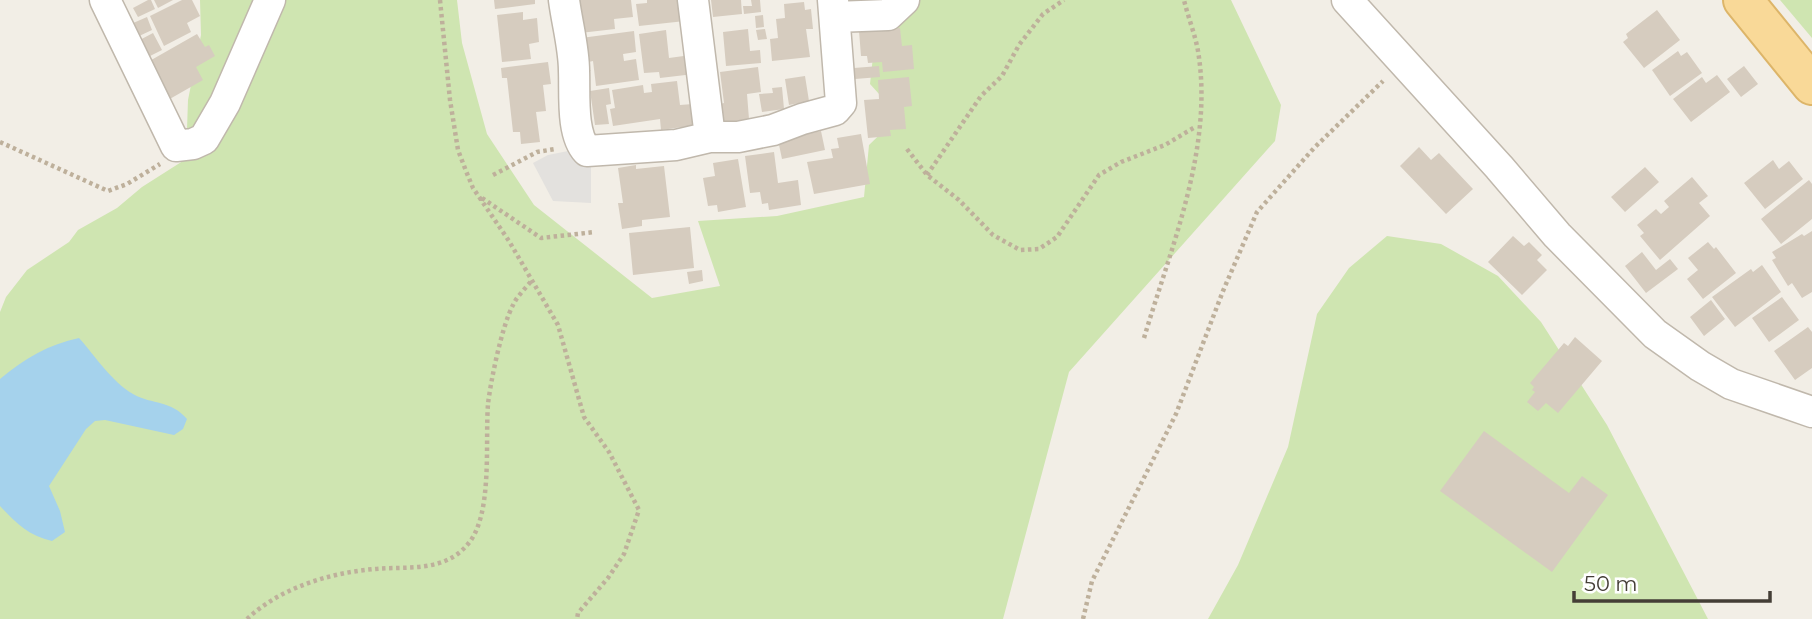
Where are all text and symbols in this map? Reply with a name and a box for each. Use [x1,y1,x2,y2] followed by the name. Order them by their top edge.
[1574,560,1770,604] scale bar
[1584,571,1638,596] text: 50 m

